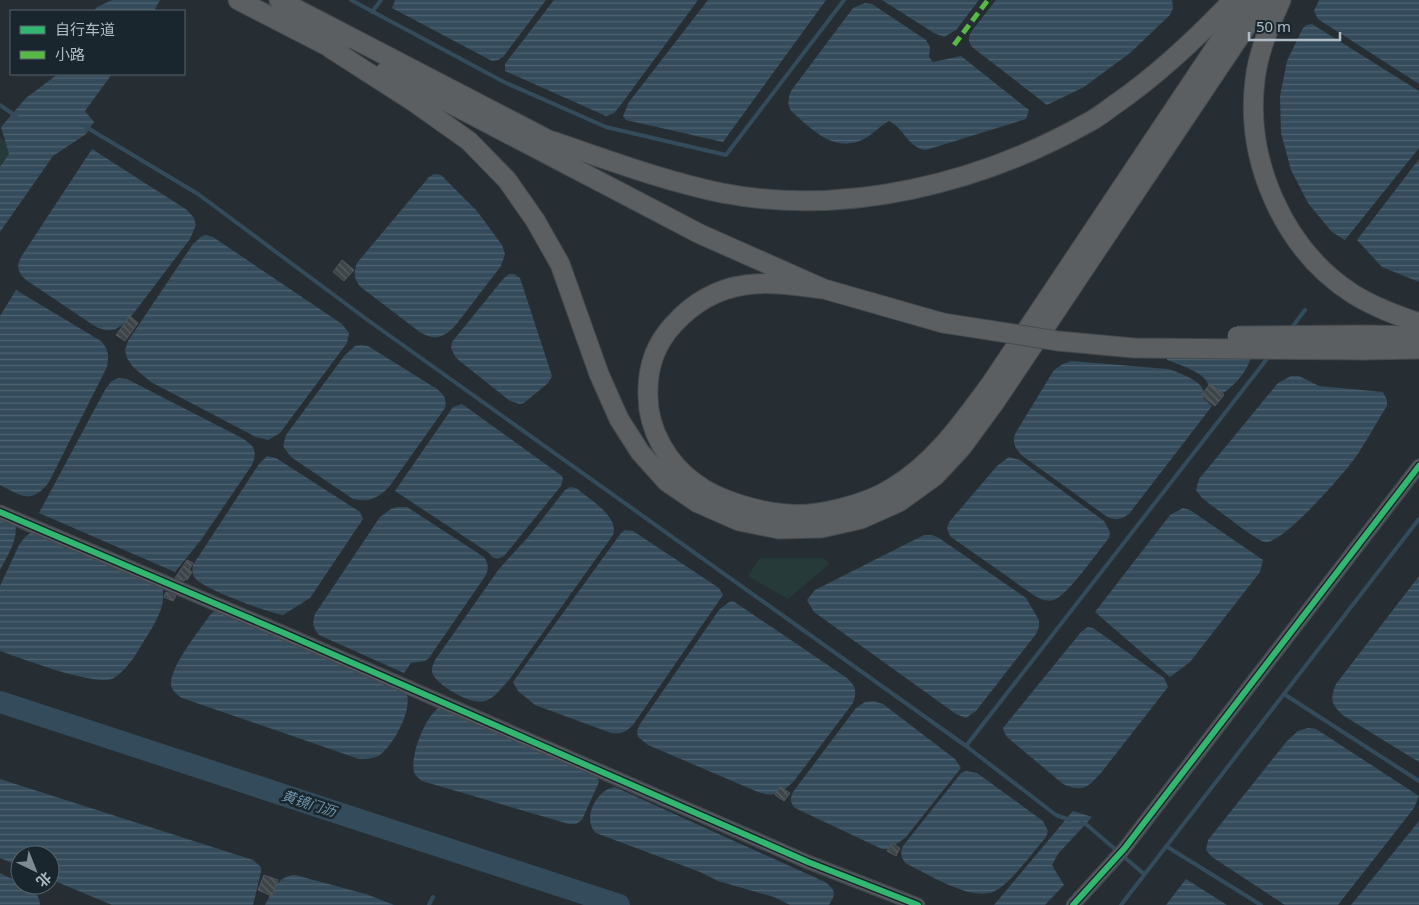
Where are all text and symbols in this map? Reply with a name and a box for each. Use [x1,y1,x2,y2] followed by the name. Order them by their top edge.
[10,10,185,75] legend
[1249,10,1340,42] scale bar
[1256,16,1291,36] text: 50 m
[55,19,115,39] text: 自行车道
[55,44,85,64] text: 小路
[279,785,341,822] water label: 黄镜门沥
[10,845,60,895] north arrow
[33,868,56,892] text: 北

